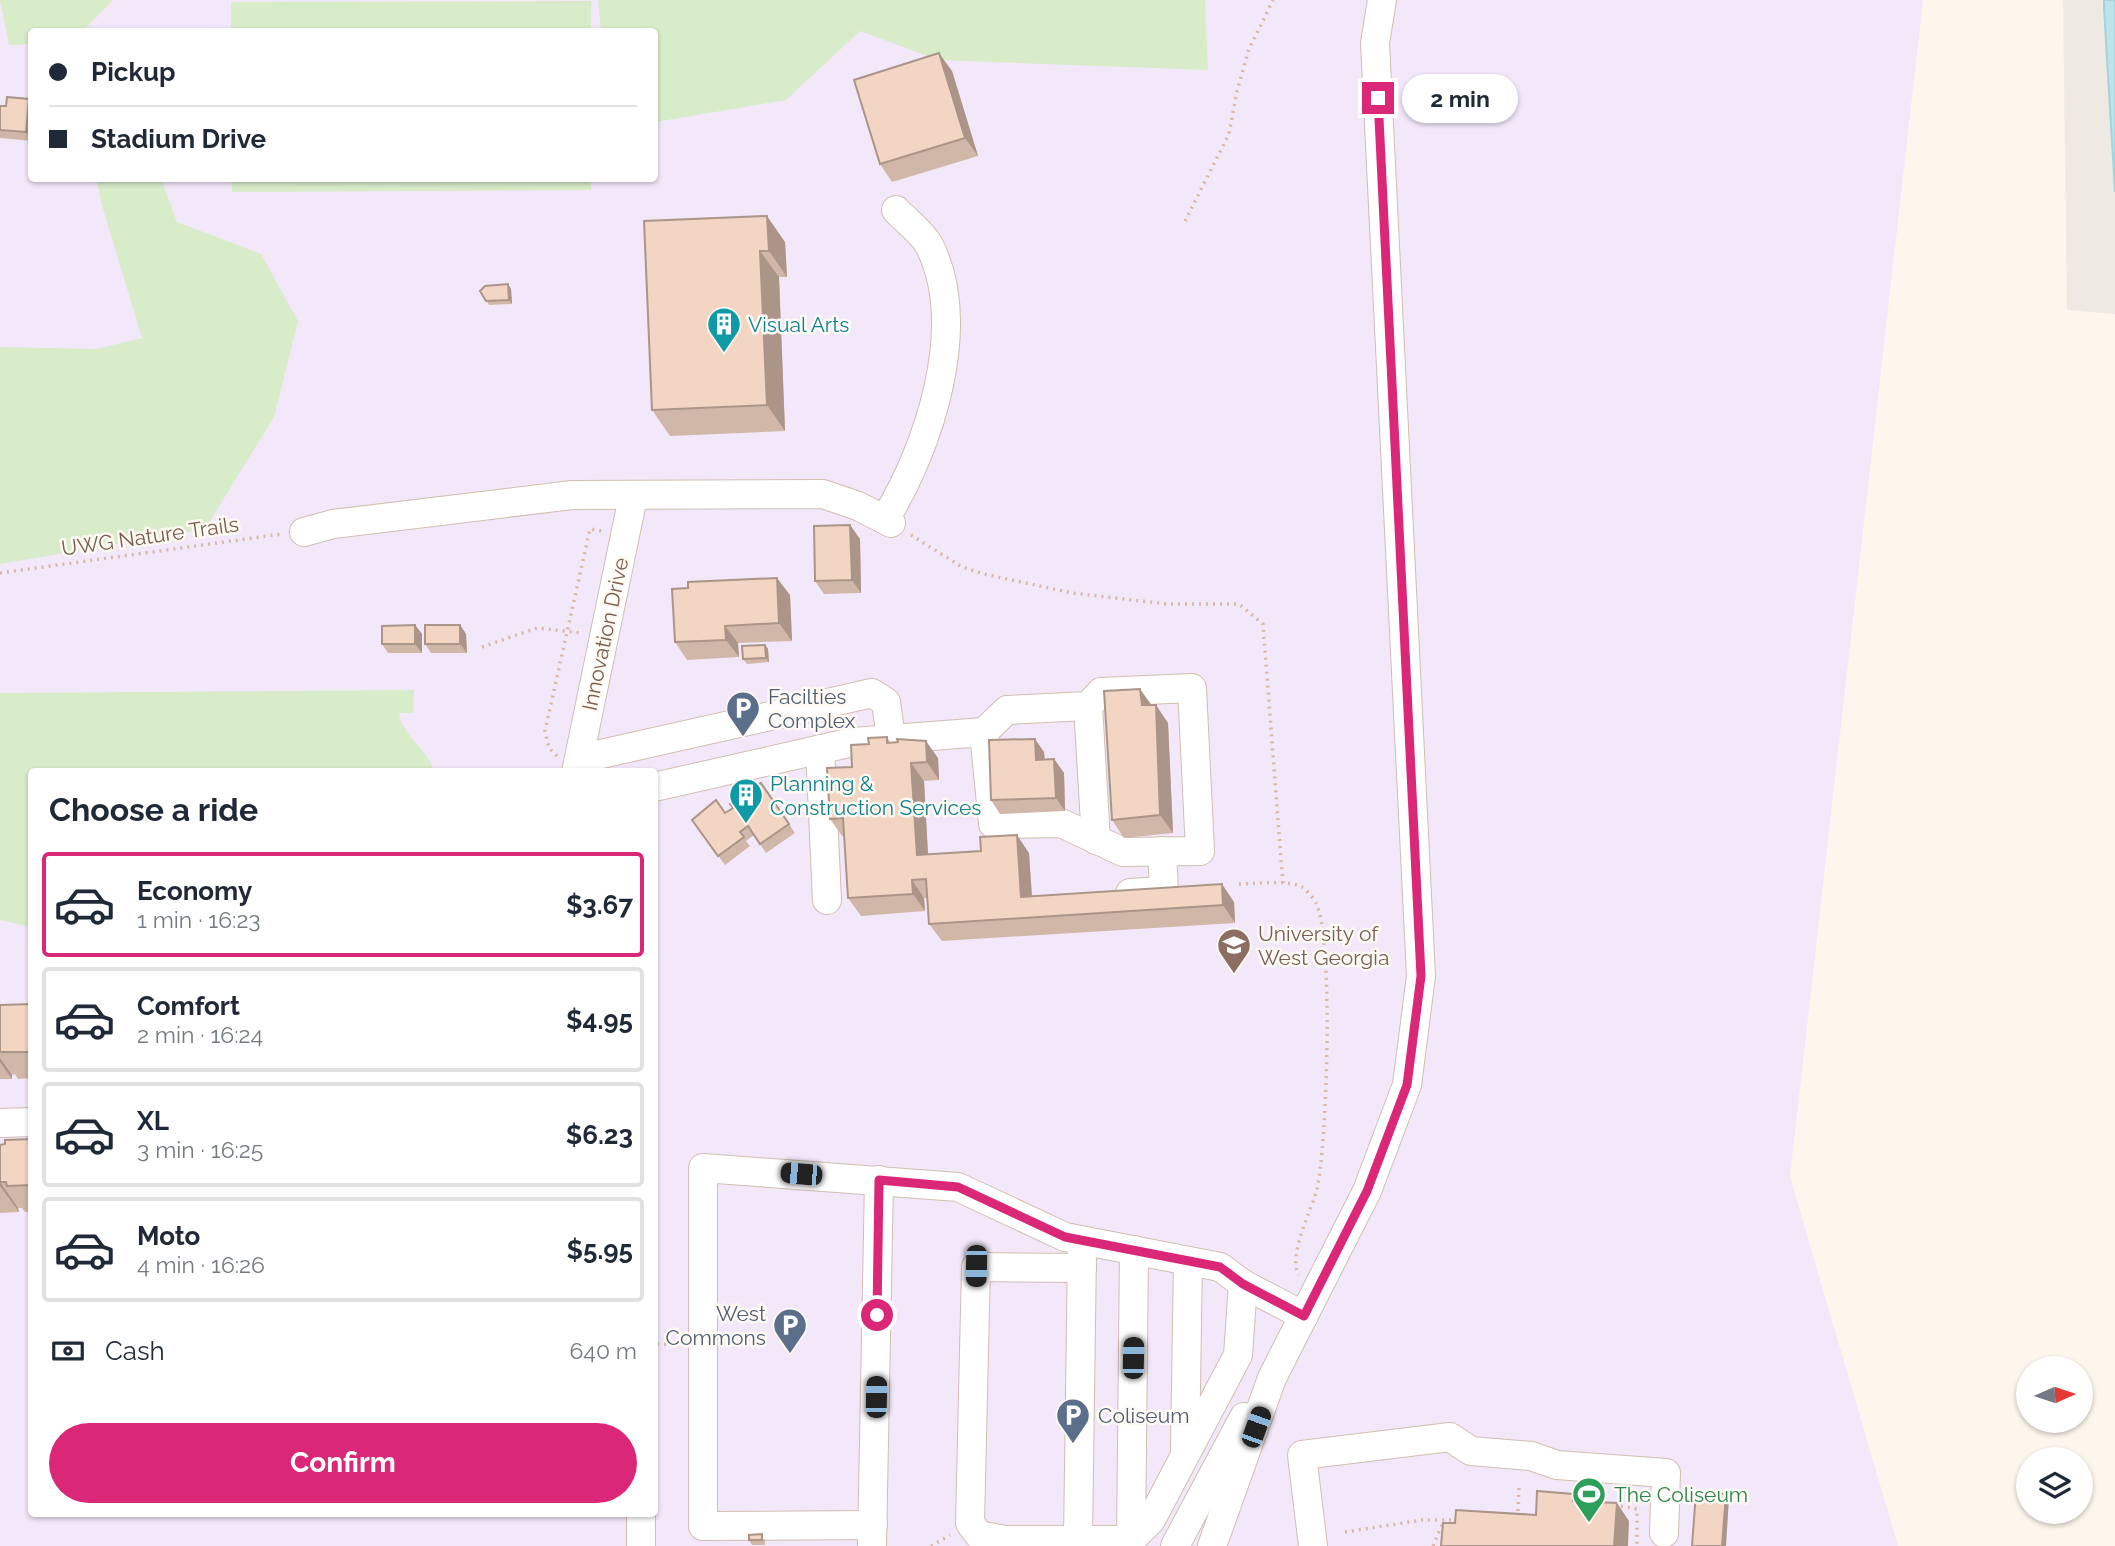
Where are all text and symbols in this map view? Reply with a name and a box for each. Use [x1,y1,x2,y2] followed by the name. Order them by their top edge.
[91,57,176,87] text: Pickup
[1402,74,1518,122] callout: 2 min
[1362,82,1394,114] route end
[1430,85,1490,112] text: 2 min
[91,124,266,154] text: Stadium Drive
[705,305,743,354] building icon: Visual Arts
[748,312,849,337] place label: Visual Arts
[60,511,240,561] street label: UWG Nature Trails
[577,555,633,713] street label: Innovation Drive
[768,684,856,733] place label: Facilties Complex
[724,689,762,738] parking icon: Facilties Complex
[770,771,982,820] place label: Planning & Construction Services
[727,776,765,825] building icon: Planning & Construction Services
[49,791,258,828] text: Choose a ride
[53,873,116,936] icon: car
[137,876,252,906] text: Economy
[566,890,633,920] text: $3.67
[137,906,261,933] text: 1 min · 16:23
[1258,921,1389,970] place label: University of West Georgia
[1215,926,1253,975] school or university icon: University of West Georgia
[53,988,116,1051] icon: car
[137,991,240,1021] text: Comfort
[566,1005,633,1035] text: $4.95
[137,1021,263,1048] text: 2 min · 16:24
[53,1103,116,1166] icon: car
[137,1106,169,1136] text: XL
[566,1120,633,1150] text: $6.23
[137,1136,263,1163] text: 3 min · 16:25
[780,1162,823,1186] car
[53,1218,116,1281] icon: car
[137,1221,200,1251] text: Moto
[567,1235,633,1265] text: $5.95
[966,1245,987,1287] car
[137,1251,265,1278] text: 4 min · 16:26
[861,1299,893,1331] route start
[666,1301,766,1350] place label: West Commons
[771,1306,809,1355] parking icon: West Commons
[49,1332,87,1370] icon: cash
[105,1336,165,1366] text: Cash
[569,1337,637,1364] text: 640 m
[1123,1337,1144,1379] car
[2016,1356,2093,1433] north arrow
[2016,1356,2093,1524] map controls
[866,1376,887,1418] car
[1054,1396,1092,1445] parking icon: Coliseum
[1098,1403,1189,1428] place label: Coliseum
[1239,1404,1274,1450] car
[49,1423,637,1503] button: Confirm
[2016,1447,2093,1524] button: layers
[1570,1475,1608,1524] sports icon: The Coliseum
[1614,1482,1748,1507] place label: The Coliseum

